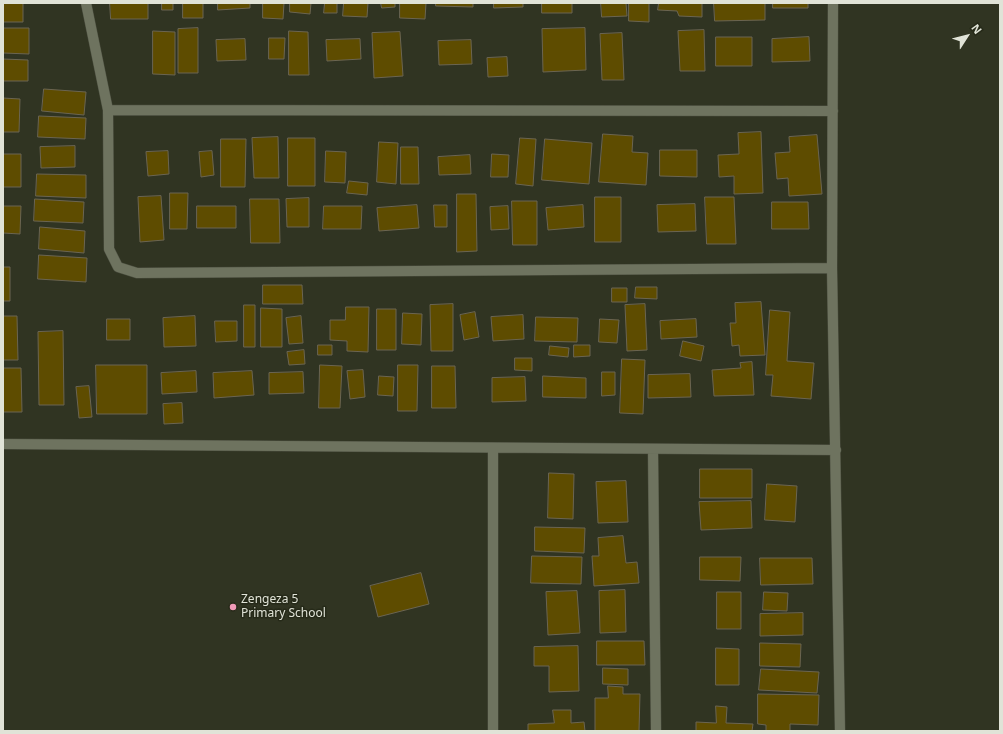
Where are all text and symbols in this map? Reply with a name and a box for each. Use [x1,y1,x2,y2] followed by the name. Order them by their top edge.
[947,16,987,56] north arrow
[968,21,986,37] text: N
[241,593,326,621] place label: Zengeza 5 Primary School
[228,602,238,612] marker: Zengeza 5 Primary School

